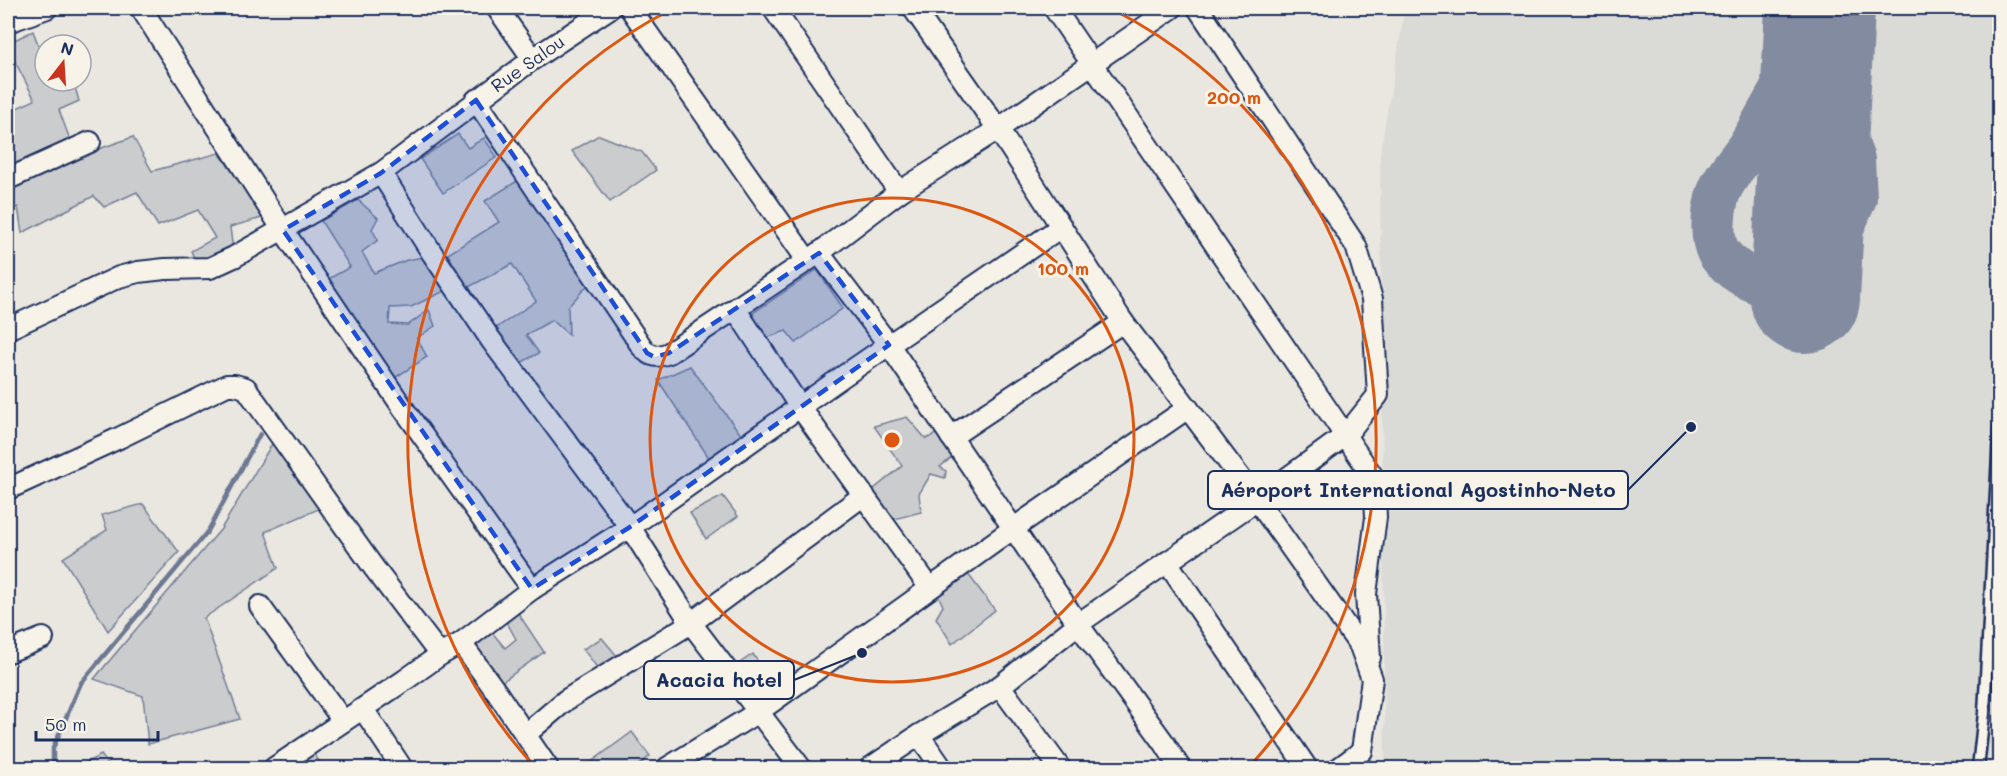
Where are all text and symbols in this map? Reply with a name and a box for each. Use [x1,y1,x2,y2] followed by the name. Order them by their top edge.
[486,29,569,97] street label: Rue Salou
[33,33,93,93] north arrow
[59,36,76,60] text: N
[1207,85,1261,109] text: 200 m
[1037,256,1089,280] text: 100 m
[882,430,902,450] centre of rings
[1208,471,1628,509] callout: Aéroport International Agostinho-Neto
[1220,476,1616,502] text: Aéroport International Agostinho-Neto
[644,661,794,699] callout: Acacia hotel
[656,666,782,692] text: Acacia hotel
[36,704,158,742] scale bar
[45,712,87,736] text: 50 m

